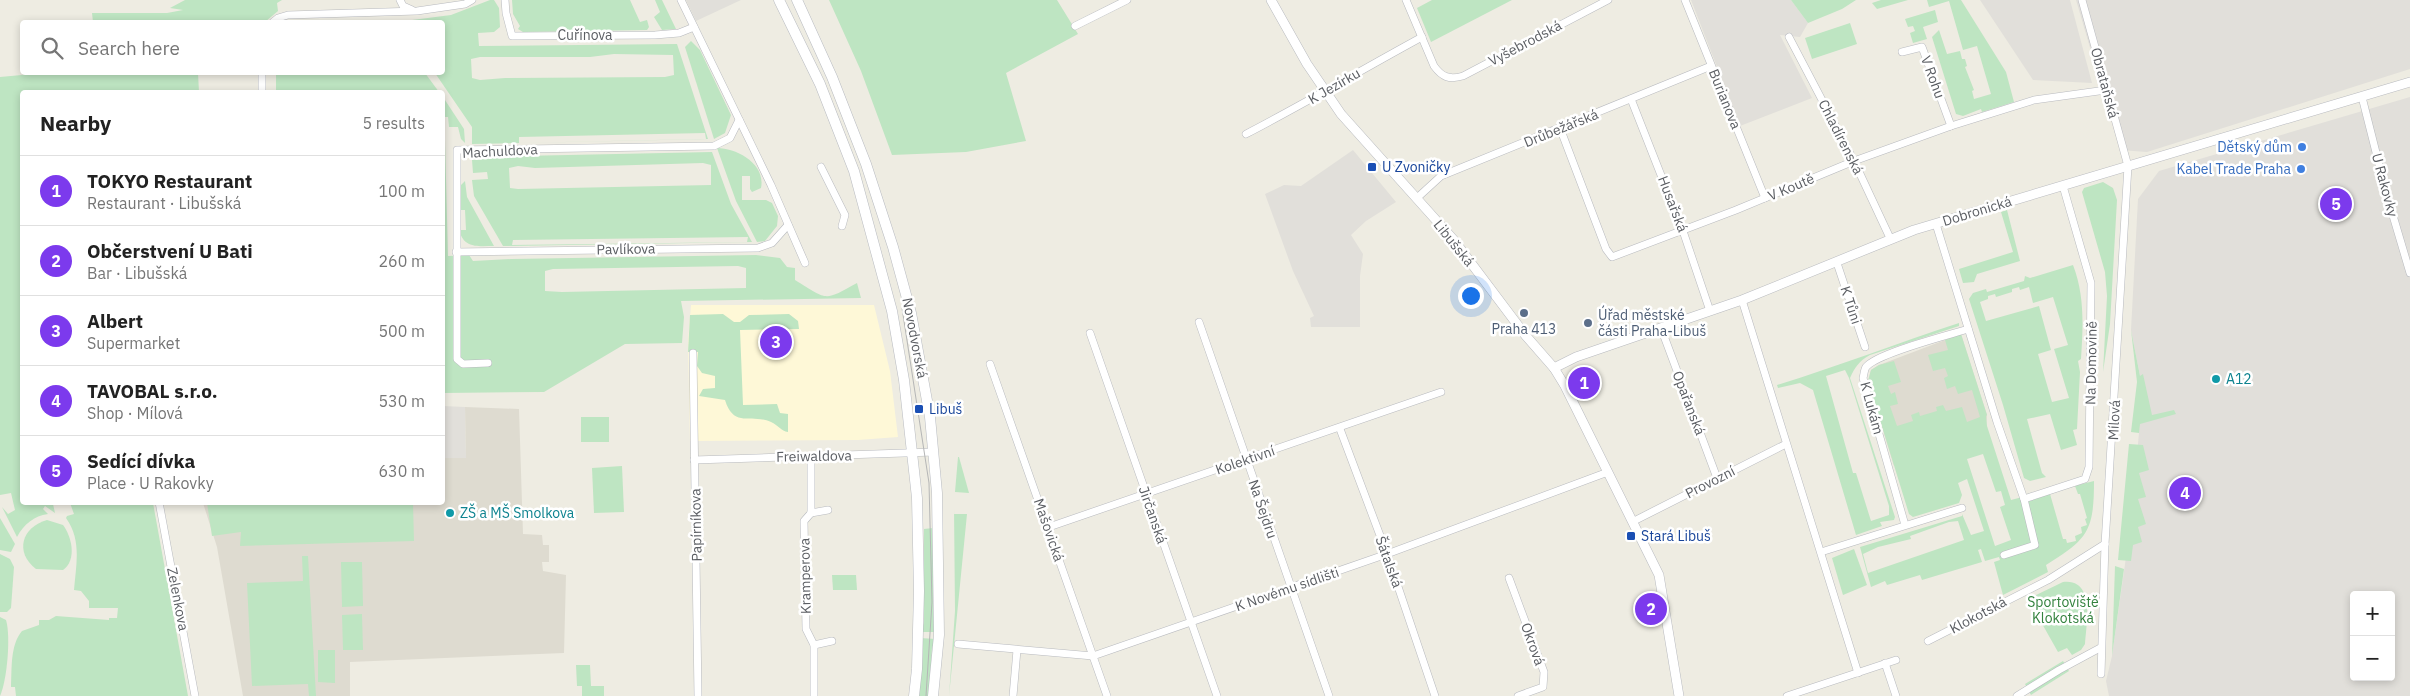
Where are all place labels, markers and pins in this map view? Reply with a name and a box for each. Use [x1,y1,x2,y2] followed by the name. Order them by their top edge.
[2217,138,2292,156] place label: Dětský dům
[2296,141,2308,153] marker: Dětský dům
[1382,158,1450,176] place label: U Zvoničky
[2177,160,2292,178] place label: Kabel Trade Praha
[1366,161,1378,173] marker: U Zvoničky
[2295,163,2307,175] marker: Kabel Trade Praha
[2320,185,2352,223] pin: 5
[1598,305,1706,340] place label: Úřad městské části Praha-Libuš
[1518,307,1530,319] marker: Praha 413
[1582,317,1594,329] marker: Úřad městské části Praha-Libuš
[1492,320,1556,338] place label: Praha 413
[760,323,792,361] pin: 3
[1568,364,1600,402] pin: 1
[2226,370,2252,388] place label: A12
[2210,373,2222,385] marker: A12
[929,400,963,418] place label: Libuš
[913,403,925,415] marker: Libuš
[2169,474,2201,512] pin: 4
[460,503,575,522] place label: ZŠ a MŠ Smolkova
[444,507,456,519] marker: ZŠ a MŠ Smolkova
[1641,527,1711,545] place label: Stará Libuš
[1625,530,1637,542] marker: Stará Libuš
[1635,590,1667,628] pin: 2

